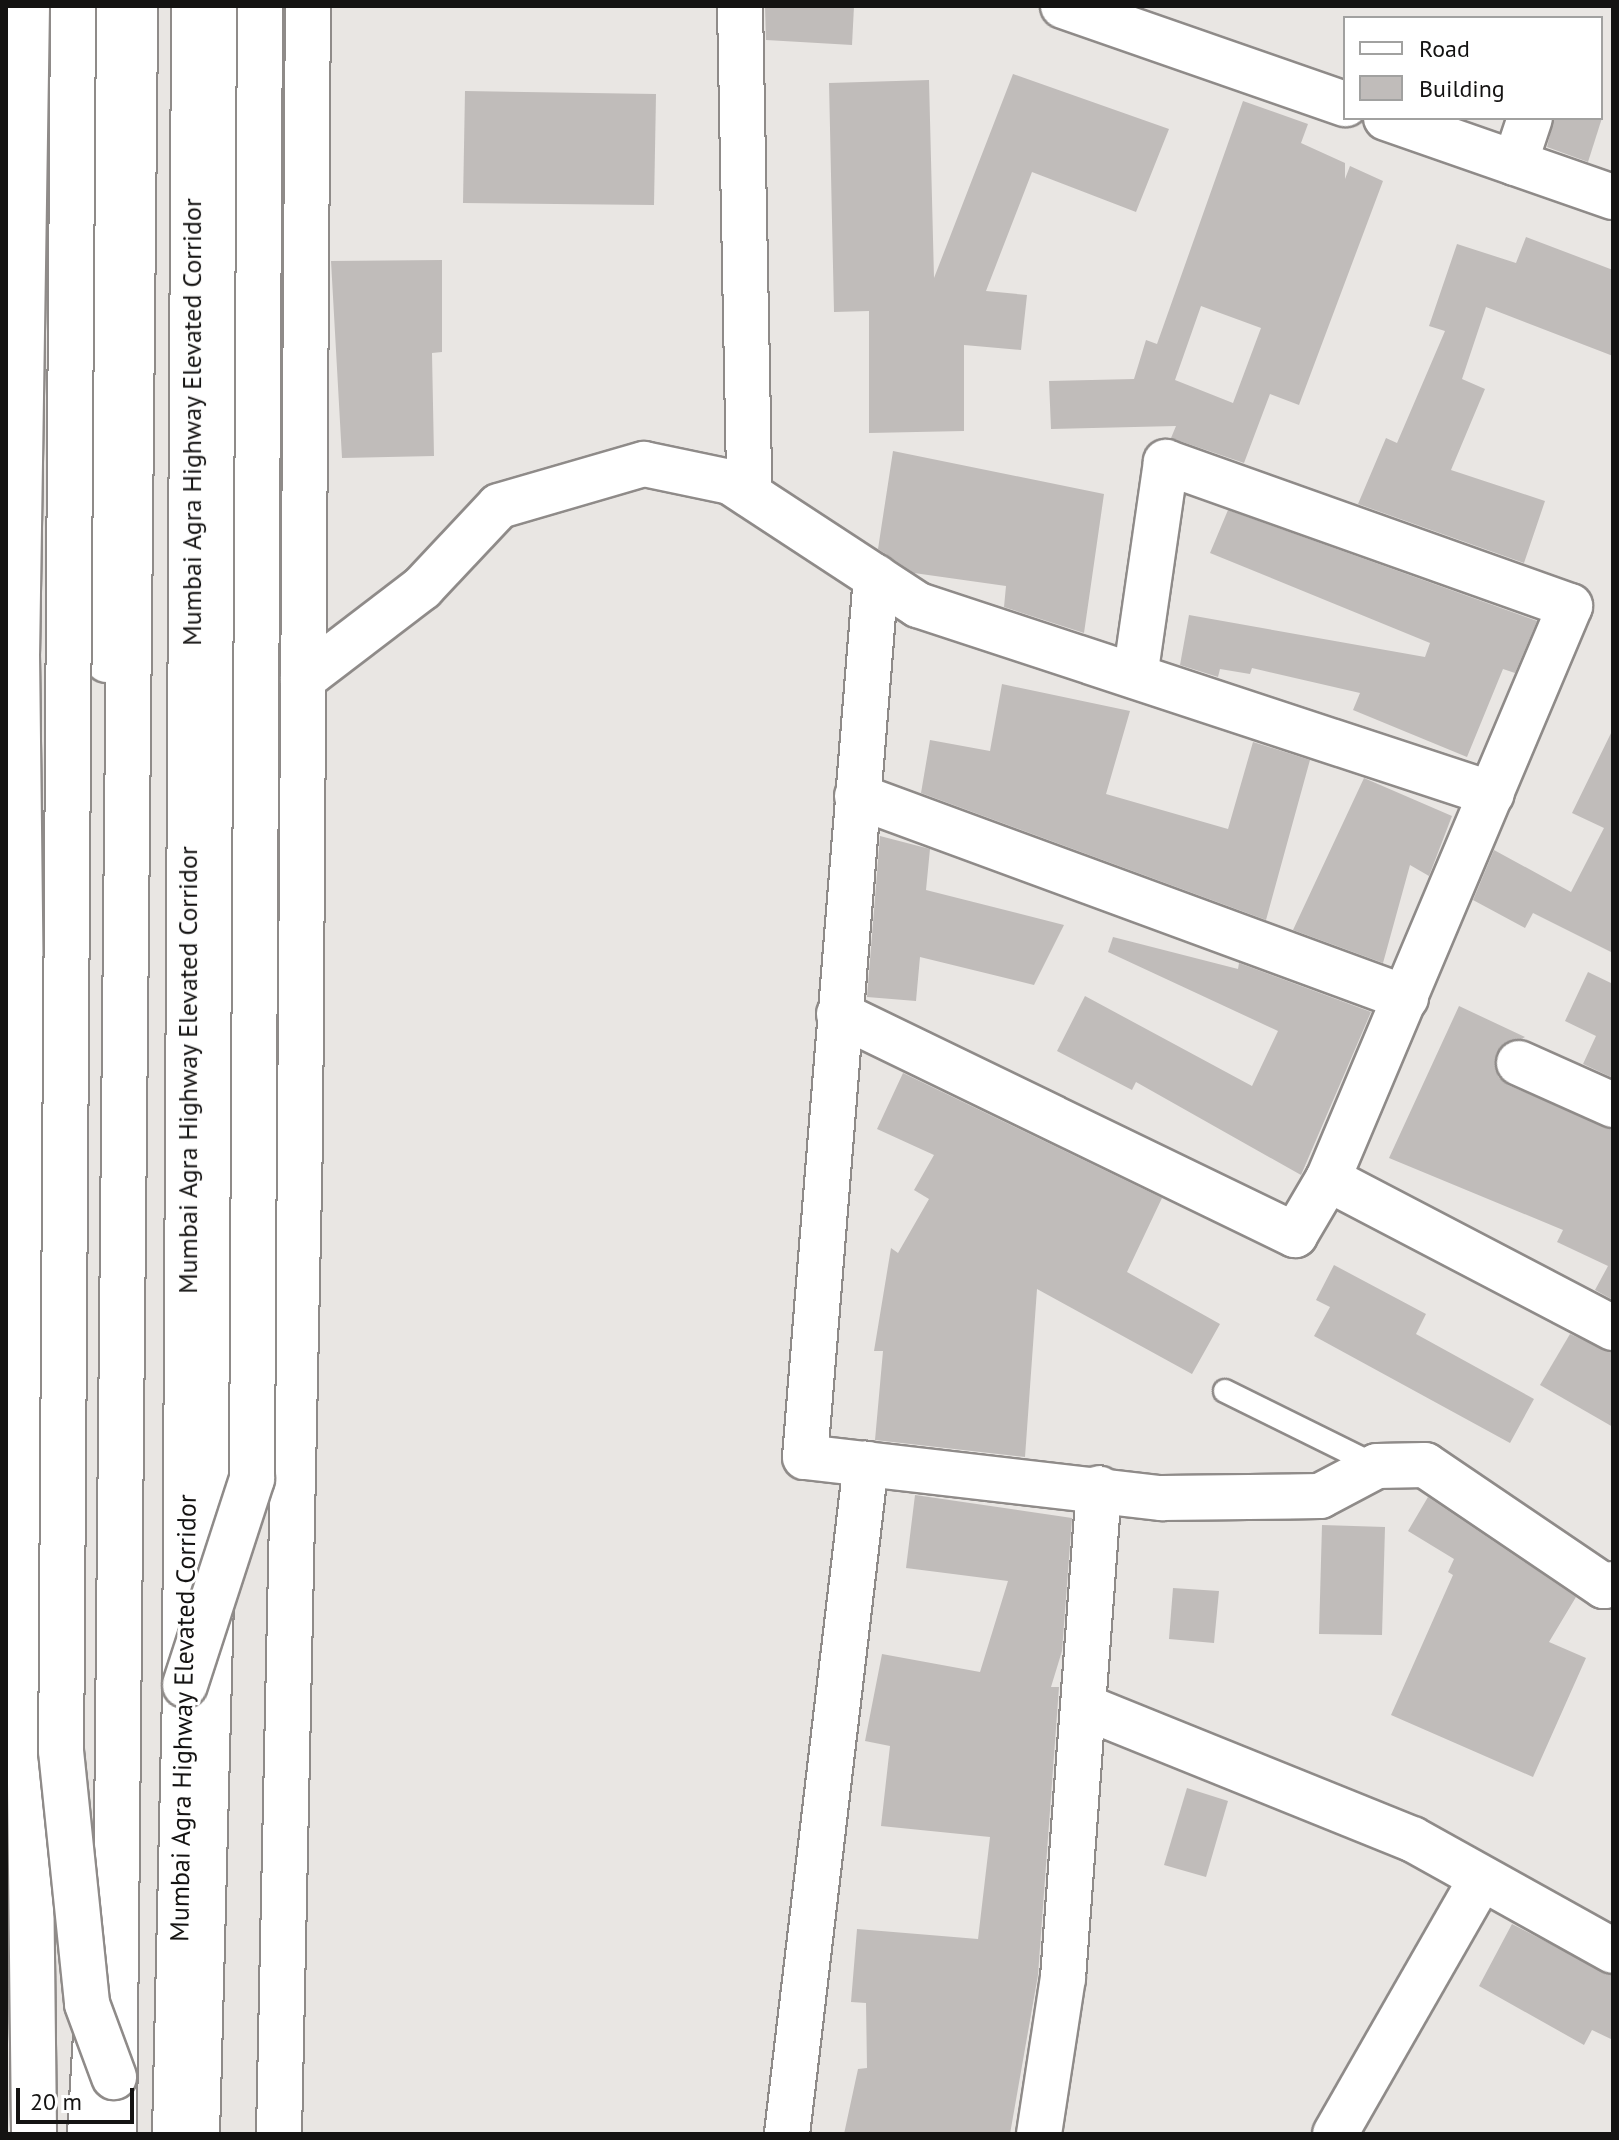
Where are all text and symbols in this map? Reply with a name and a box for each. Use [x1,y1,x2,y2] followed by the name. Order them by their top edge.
[1343,16,1603,120] legend
[1419,33,1470,64] text: Road
[1419,73,1505,104] text: Building
[176,197,208,647] street label: Mumbai Agra Highway Elevated Corridor
[172,845,204,1295] street label: Mumbai Agra Highway Elevated Corridor
[163,1493,203,1943] street label: Mumbai Agra Highway Elevated Corridor
[20,2072,138,2122] scale bar
[30,2086,82,2117] text: 20 m

